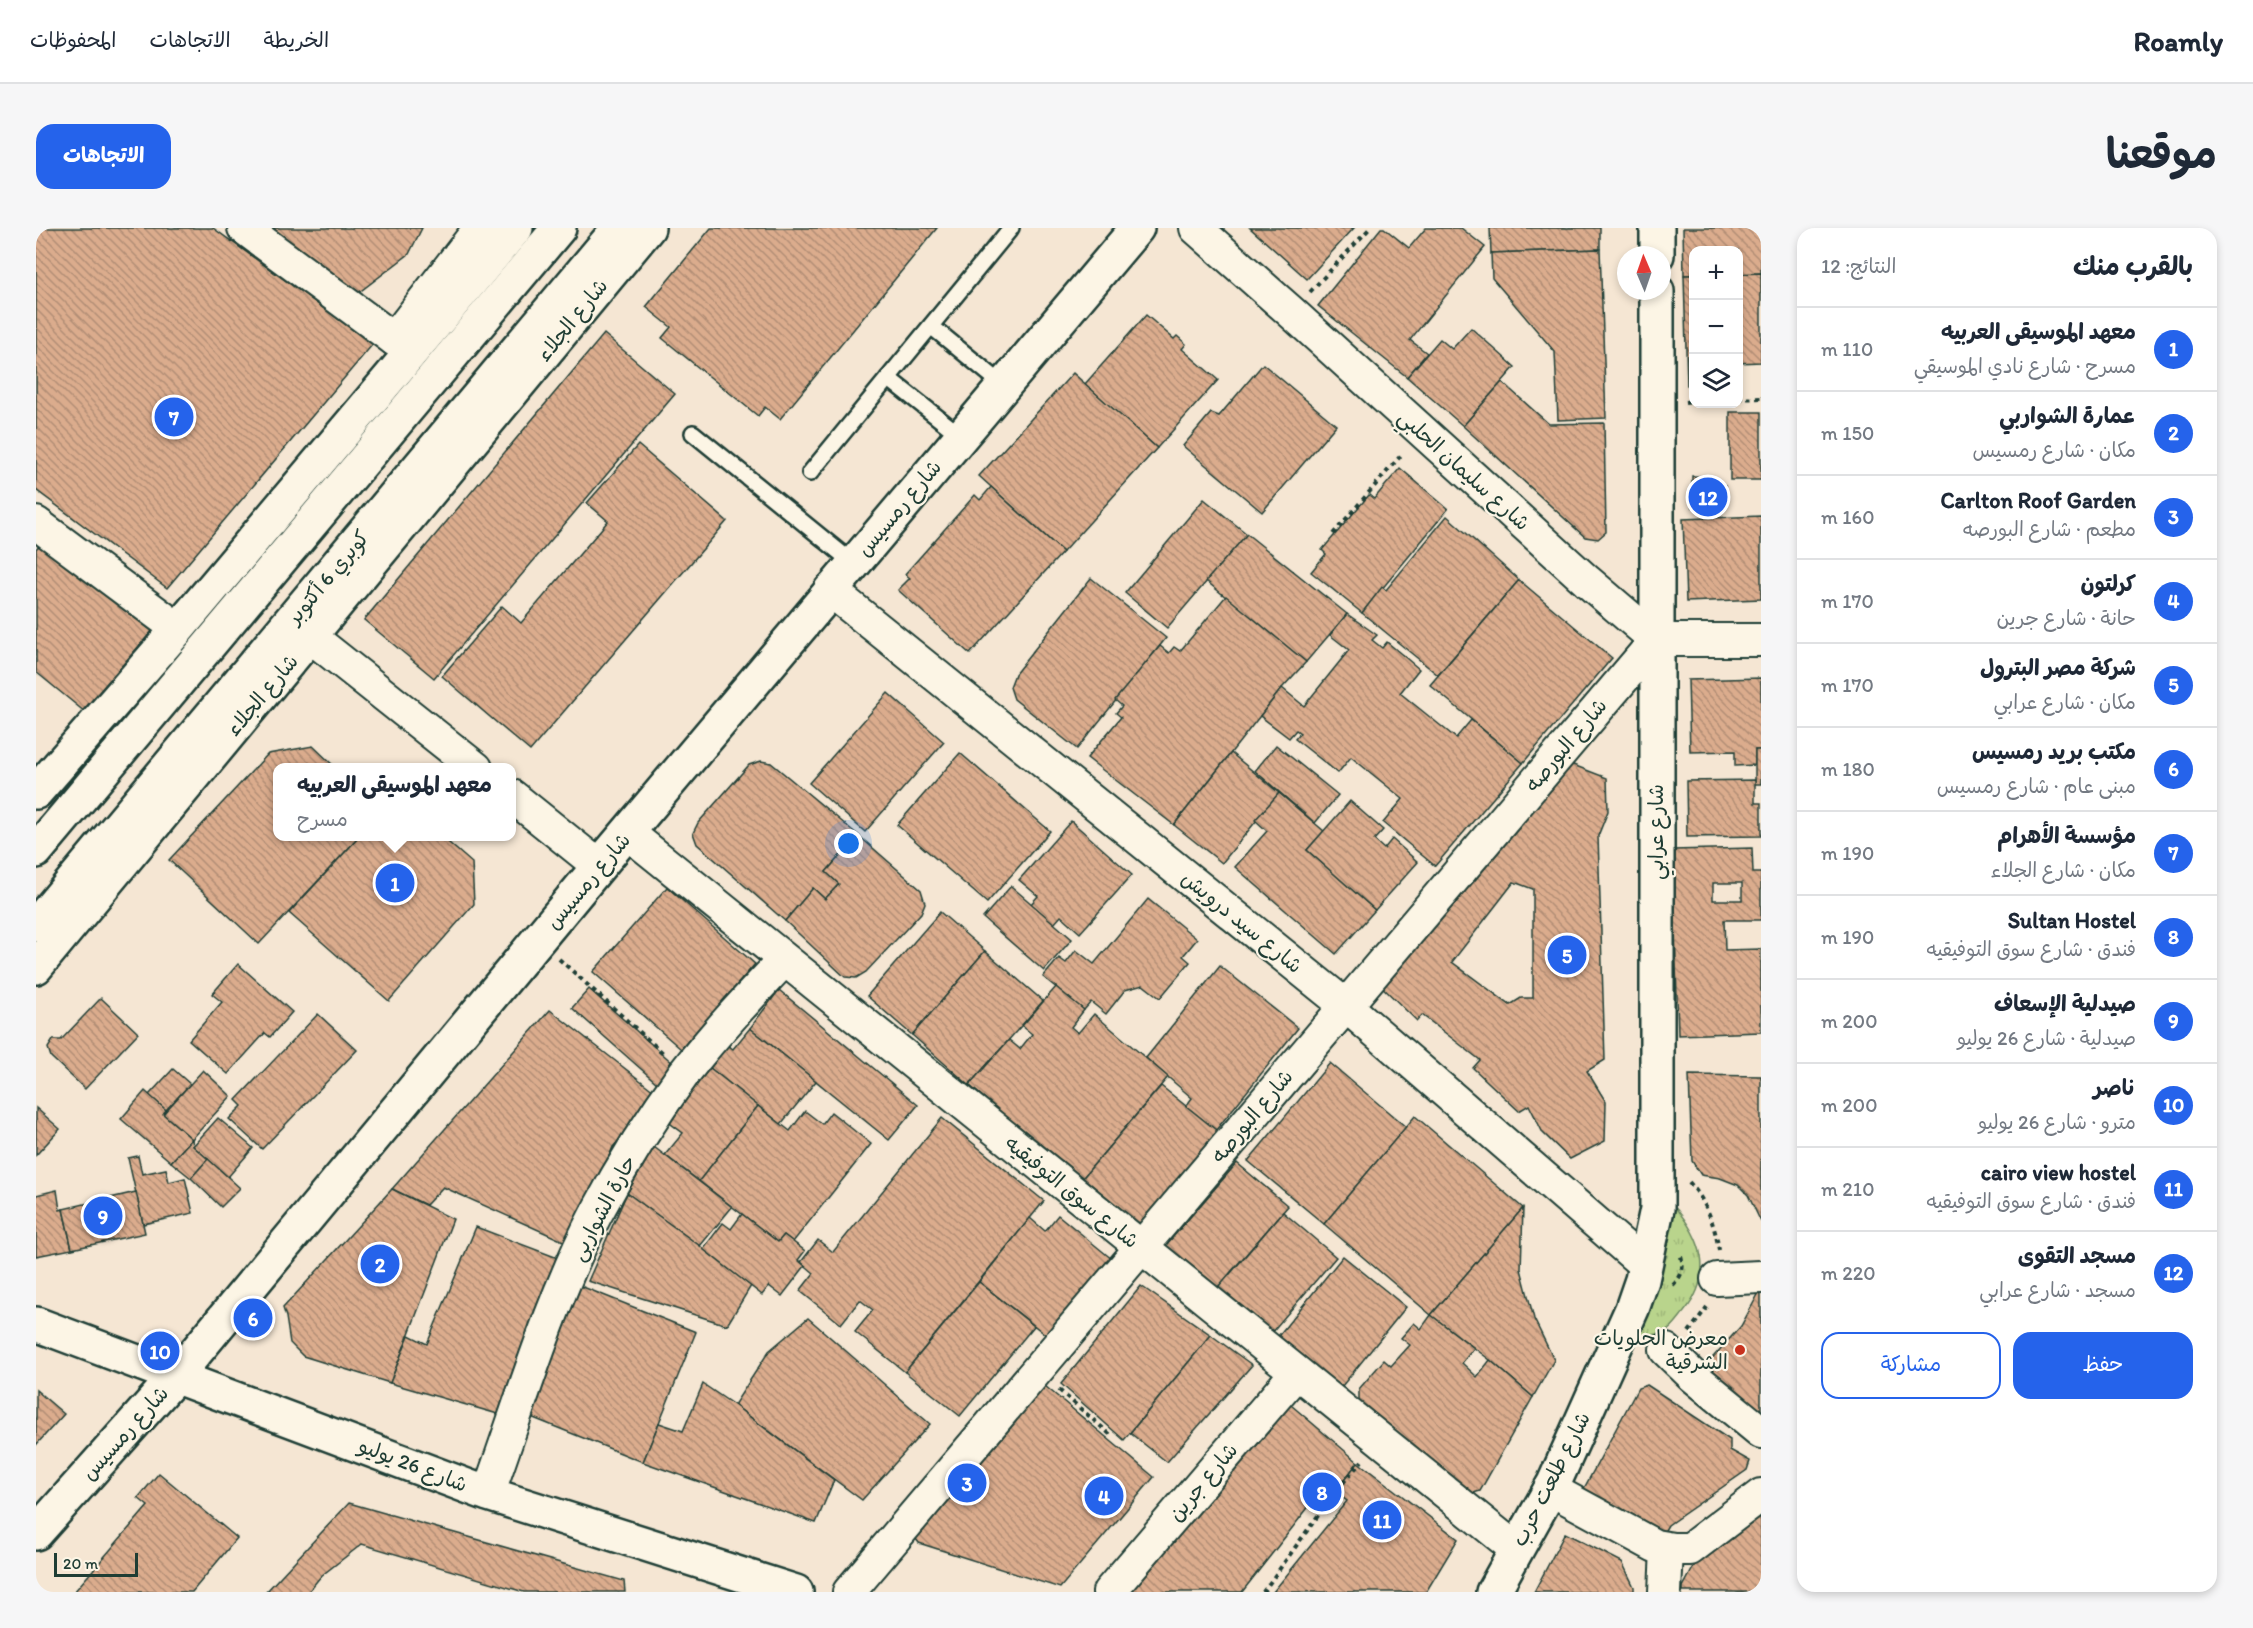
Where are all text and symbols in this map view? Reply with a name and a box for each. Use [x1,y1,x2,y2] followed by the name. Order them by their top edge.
[2133,24,2223,58] text: Roamly
[30,27,116,52] text: المحفوظات
[149,27,231,52] text: الاتجاهات
[264,27,329,52] text: الخريطة
[36,124,171,189] button: الاتجاهات
[2106,128,2217,179] text: موقعنا
[1617,246,1671,300] north arrow
[1689,246,1743,408] map controls
[1689,246,1743,300] button: +
[2073,250,2193,282] text: بالقرب منك
[1821,254,1896,278] text: النتائج: 12
[531,273,615,368] street label: شارع الجلاء
[1689,300,1743,354] button: −
[1941,318,2136,345] text: معهد الموسيقى العربيه
[1821,337,1873,361] text: 110 m
[2169,337,2178,361] text: 1
[1689,354,1743,408] button: layers
[1914,354,2136,378] text: مسرح · شارع نادي الموسيقي
[154,394,194,440] pin: 7
[1999,402,2136,429] text: عمارة الشواربي
[1389,404,1535,541] street label: شارع سليمان الحلبي
[1821,421,1874,445] text: 150 m
[2168,421,2179,445] text: 2
[1973,438,2136,462] text: مكان · شارع رمسيس
[851,454,948,563] street label: شارع رمسيس
[1688,474,1728,520] pin: 12
[1940,487,2136,514] text: Carlton Roof Garden
[1821,505,1875,529] text: 160 m
[2168,505,2179,529] text: 3
[1963,517,2136,541] text: مطعم · شارع البورصه
[280,525,376,632] street label: كوبري 6 أكتوبر
[2081,570,2136,597] text: كرلتون
[1821,589,1874,613] text: 170 m
[2167,589,2180,613] text: 4
[1996,606,2136,630] text: حانة · شارع جرين
[220,649,305,743] street label: شارع الجلاء
[1980,654,2136,681] text: شركة مصر البترول
[1821,673,1874,697] text: 170 m
[2168,673,2179,697] text: 5
[1994,690,2136,714] text: مكان · شارع عرابي
[1519,693,1614,798] street label: شارع البورصه
[1972,738,2136,765] text: مكتب بريد رمسيس
[1821,757,1875,781] text: 180 m
[2168,757,2179,781] text: 6
[273,763,516,841] popup
[297,771,492,798] text: معهد الموسيقى العربيه
[1937,774,2136,798] text: مبنى عام · شارع رمسيس
[1643,784,1675,880] street label: شارع عرابي
[297,807,348,831] text: مسرح
[1997,822,2136,849] text: مؤسسة الأهرام
[540,827,637,936] street label: شارع رمسيس
[834,829,863,858] your location
[1821,841,1874,865] text: 190 m
[2169,841,2178,865] text: 7
[1991,858,2136,882] text: مكان · شارع الجلاء
[376,860,414,906] pin: 1
[1175,865,1308,980] street label: شارع سيد درويش
[2008,907,2136,934] text: Sultan Hostel
[1821,925,1874,949] text: 190 m
[2168,925,2179,949] text: 8
[1548,932,1586,978] pin: 5
[1926,937,2136,961] text: فندق · شارع سوق التوفيقيه
[1994,990,2136,1017] text: صيدلية الإسعاف
[1821,1009,1878,1033] text: 200 m
[2168,1009,2179,1033] text: 9
[1957,1026,2136,1050] text: صيدلية · شارع 26 يوليو
[1205,1064,1300,1169] street label: شارع البورصه
[2093,1074,2136,1101] text: ناصر
[1821,1093,1878,1117] text: 200 m
[2163,1093,2184,1117] text: 10
[1978,1110,2136,1134] text: مترو · شارع 26 يوليو
[999,1130,1144,1255] street label: شارع سوق التوفيقيه
[564,1151,643,1266] street label: حارة الشواربى
[1981,1159,2136,1186] text: cairo view hostel
[1821,1177,1874,1201] text: 210 m
[2164,1177,2183,1201] text: 11
[1926,1189,2136,1213] text: فندق · شارع سوق التوفيقيه
[84,1194,122,1238] pin: 9
[360,1242,400,1286] pin: 2
[2018,1242,2136,1269] text: مسجد التقوى
[1821,1261,1876,1285] text: 220 m
[2164,1261,2183,1285] text: 12
[1979,1278,2136,1302] text: مسجد · شارع عرابي
[234,1296,272,1340] pin: 6
[1594,1325,1728,1374] place label: معرض الحلويات الشرقية
[140,1328,180,1374] pin: 10
[1821,1332,2001,1399] button: مشاركة
[2013,1332,2193,1399] button: حفظ
[1733,1343,1747,1357] marker: معرض الحلويات الشرقية
[76,1380,176,1487] street label: شارع رمسيس
[1506,1407,1598,1552] street label: شارع طلعت حرب
[353,1432,471,1500] street label: شارع 26 يوليو
[1163,1437,1245,1528] street label: شارع جرين
[948,1460,986,1506] pin: 3
[1302,1470,1342,1514] pin: 8
[1084,1474,1124,1518] pin: 4
[1362,1498,1402,1542] pin: 11
[54,1550,138,1578] scale bar
[63,1554,98,1573] text: 20 m

